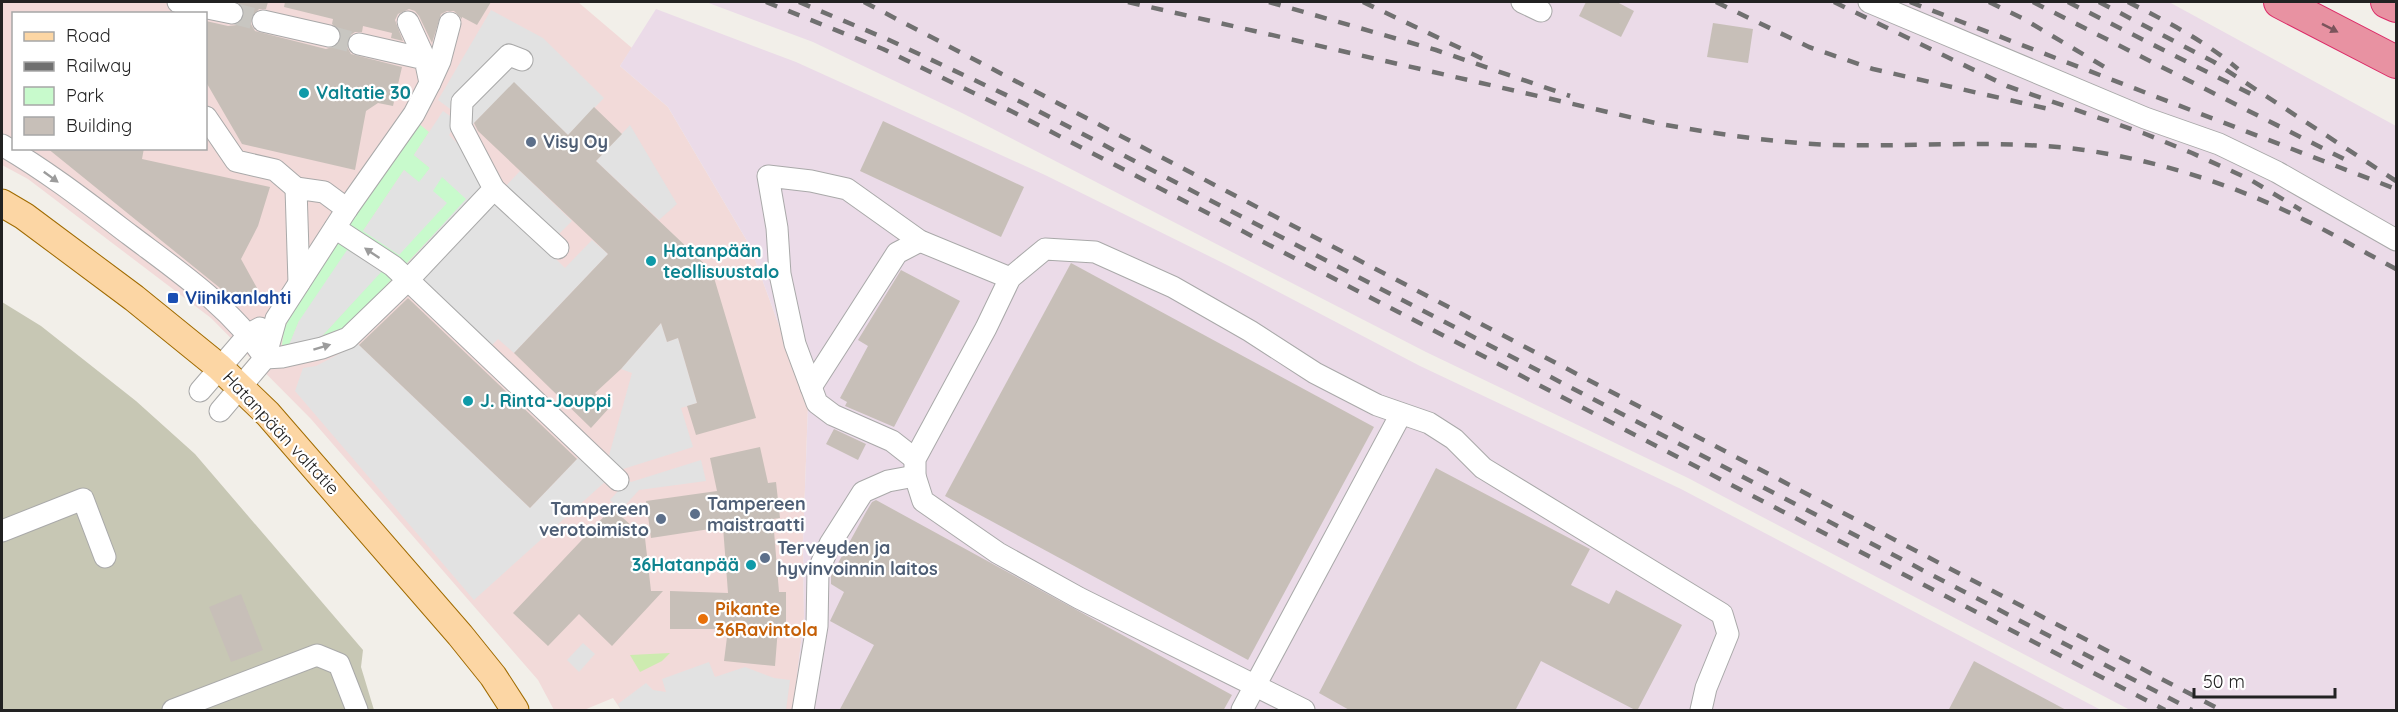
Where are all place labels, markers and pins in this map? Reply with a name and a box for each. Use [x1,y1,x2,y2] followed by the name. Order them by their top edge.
[316,81,411,104] place label: Valtatie 30
[297,86,311,100] marker: Valtatie 30
[543,130,608,153] place label: Visy Oy
[524,135,538,149] marker: Visy Oy
[663,239,779,283] place label: Hatanpään teollisuustalo
[644,254,658,268] marker: Hatanpään teollisuustalo
[185,286,291,309] place label: Viinikanlahti
[166,291,180,305] marker: Viinikanlahti
[480,389,611,412] place label: J. Rinta-Jouppi
[461,394,475,408] marker: J. Rinta-Jouppi
[707,492,806,536] place label: Tampereen maistraatti
[539,497,649,541] place label: Tampereen verotoimisto
[688,507,702,521] marker: Tampereen maistraatti
[654,512,668,526] marker: Tampereen verotoimisto
[777,536,938,580] place label: Terveyden ja hyvinvoinnin laitos
[758,551,772,565] marker: Terveyden ja hyvinvoinnin laitos
[632,553,739,576] place label: 36Hatanpää
[744,558,758,572] marker: 36Hatanpää
[715,597,818,641] place label: Pikante 36Ravintola
[696,612,710,626] marker: Pikante 36Ravintola

